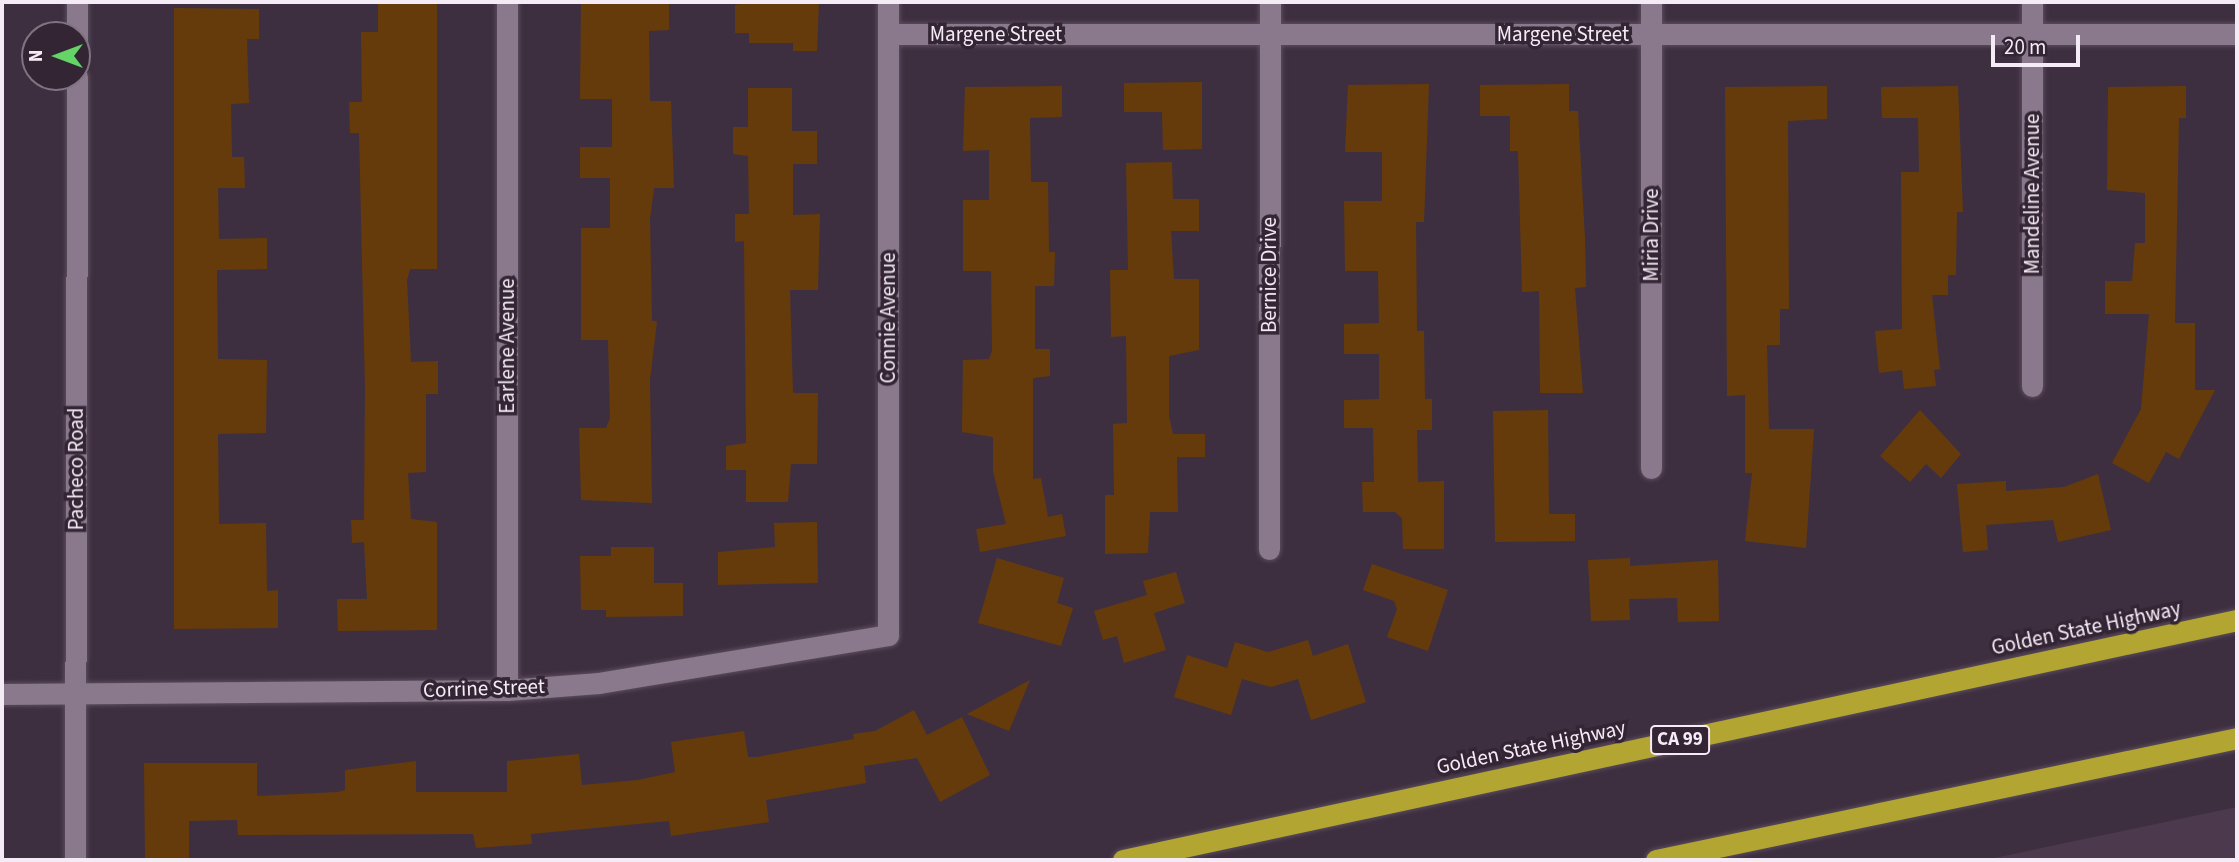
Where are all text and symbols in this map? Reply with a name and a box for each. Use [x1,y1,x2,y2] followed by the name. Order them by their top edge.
[21,21,91,91] north arrow
[930,21,1062,47] street label: Margene Street
[1497,21,1629,47] street label: Margene Street
[1994,21,2083,65] scale bar
[2004,32,2046,62] text: 20 m
[23,50,50,62] text: N
[2019,114,2045,274] street label: Mandeline Avenue
[1638,188,1664,282] street label: Miria Drive
[1256,217,1282,333] street label: Bernice Drive
[875,253,901,383] street label: Connie Avenue
[494,278,520,414] street label: Earlene Avenue
[63,408,89,530] street label: Pacheco Road
[1989,596,2183,660] street label: Golden State Highway
[423,673,545,703] street label: Corrine Street
[1434,715,1628,779] street label: Golden State Highway
[1648,724,1712,755] road number: CA 99

